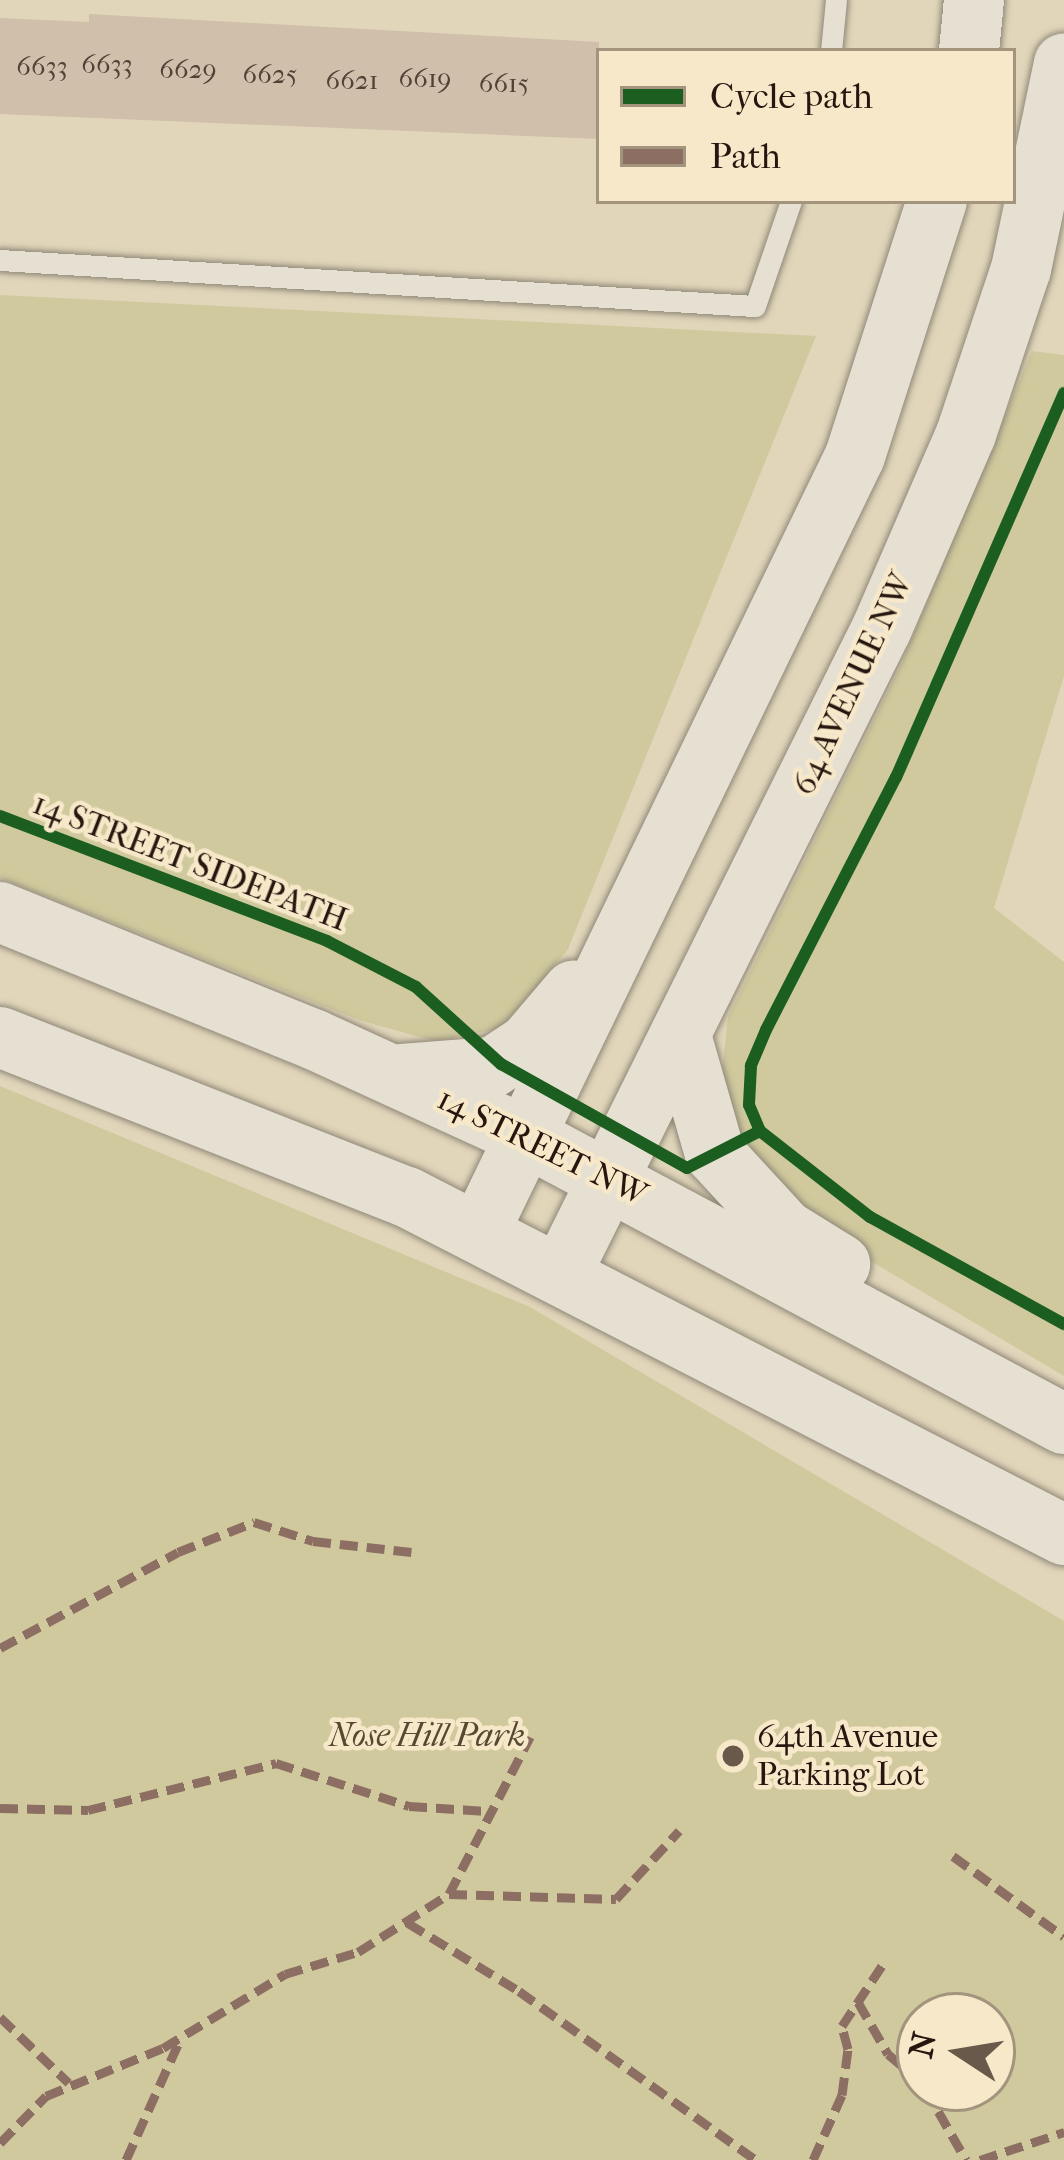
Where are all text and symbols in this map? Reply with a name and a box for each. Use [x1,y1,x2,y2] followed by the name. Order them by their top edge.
[596,48,1016,204] legend
[81,49,133,81] house number: 6633
[16,51,68,83] house number: 6633
[159,54,217,86] house number: 6629
[243,59,297,91] house number: 6625
[399,63,451,95] house number: 6619
[326,65,378,97] house number: 6621
[479,68,529,100] house number: 6615
[710,75,873,117] text: Cycle path
[710,135,781,177] text: Path
[784,567,922,801] street label: 64 AVENUE NW
[27,784,353,940] street label: 14 STREET SIDEPATH
[431,1079,653,1215] street label: 14 STREET NW
[329,1716,525,1756] park label: Nose Hill Park
[757,1717,938,1795] place label: 64th Avenue Parking Lot
[720,1743,746,1769] marker: 64th Avenue Parking Lot
[896,1992,1016,2112] north arrow
[902,2029,945,2061] text: N

